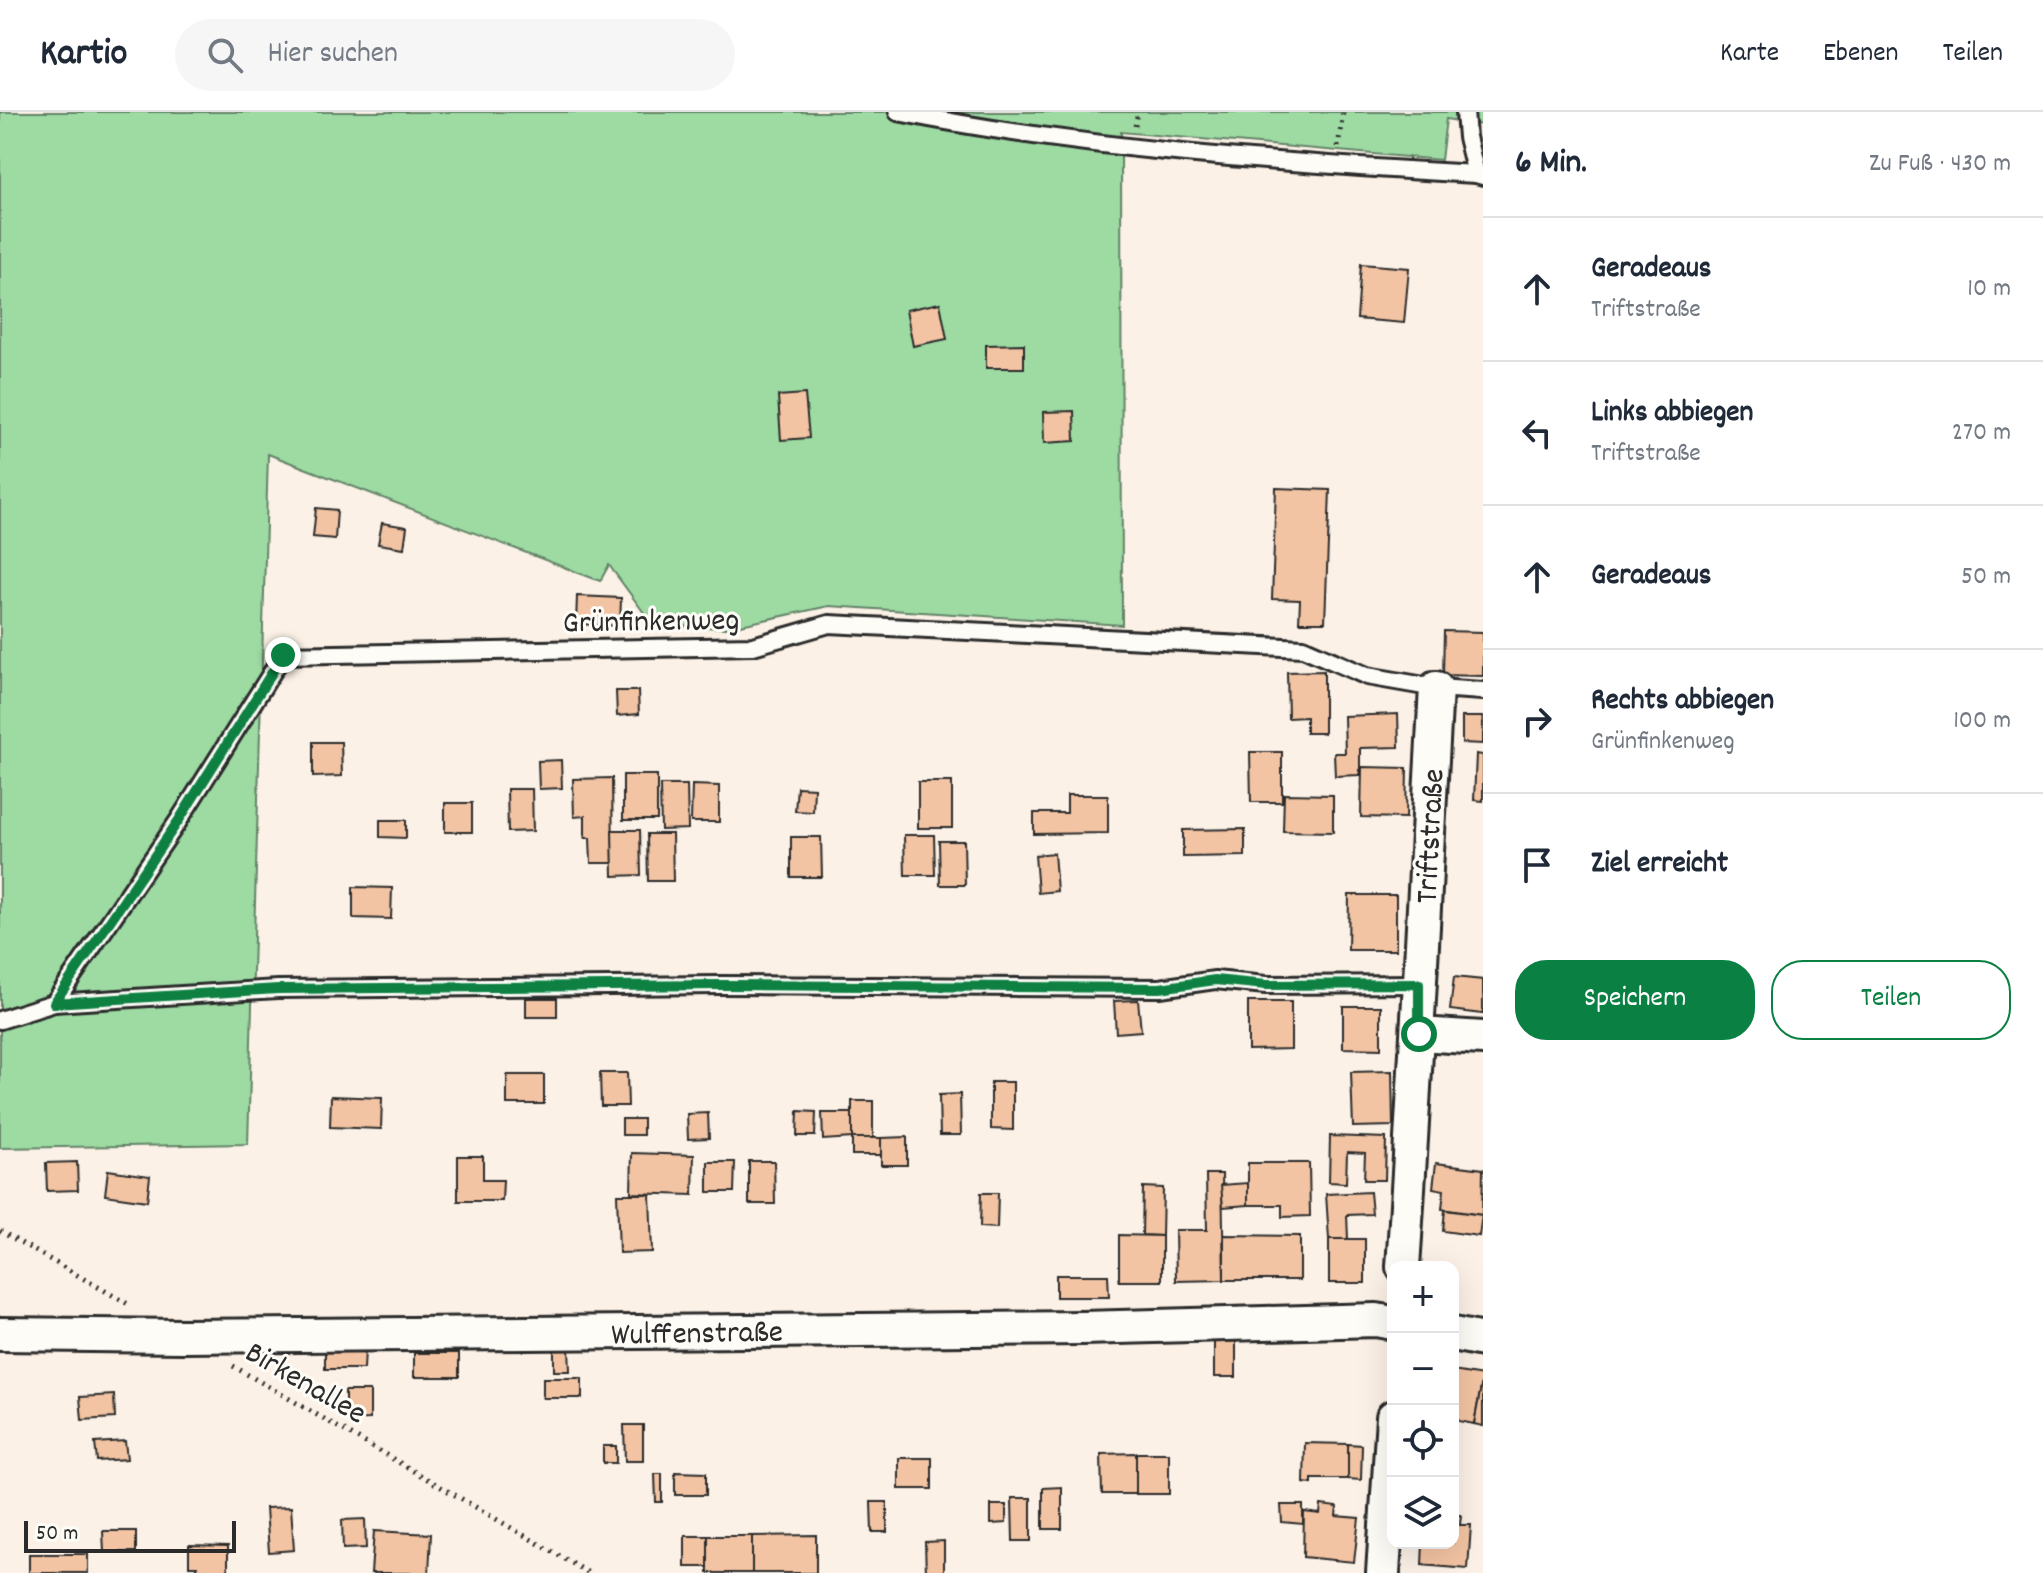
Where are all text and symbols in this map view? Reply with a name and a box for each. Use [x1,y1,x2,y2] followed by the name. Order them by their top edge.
[175,19,735,91] search box
[40,28,127,83] text: Kartio
[203,33,247,77] icon: search
[267,34,398,77] text: Hier suchen
[1720,35,1779,75] text: Karte
[1823,35,1898,75] text: Ebenen
[1942,35,2003,75] text: Teilen
[1515,140,1587,189] text: 6 Min.
[1869,146,2011,183] text: Zu Fuß · 430 m
[1591,249,1711,292] text: Geradeaus
[1515,267,1559,311] icon: ahead
[1967,271,2011,308] text: 10 m
[1591,292,1701,329] text: Triftstraße
[1591,393,1753,436] text: Links abbiegen
[1515,411,1559,455] icon: left
[1952,415,2011,452] text: 270 m
[1591,436,1701,473] text: Triftstraße
[1515,555,1559,599] icon: ahead
[1591,556,1711,599] text: Geradeaus
[1961,559,2011,596] text: 50 m
[562,599,740,649] street label: Grünfinkenweg
[265,637,301,673] route end
[1591,681,1774,724] text: Rechts abbiegen
[1515,699,1559,743] icon: right
[1953,703,2011,740] text: 100 m
[1591,724,1735,761] text: Grünfinkenweg
[1406,768,1459,905] street label: Triftstraße
[1515,843,1559,887] icon: arrive
[1591,844,1728,887] text: Ziel erreicht
[1515,960,1755,1040] button: Speichern
[1771,960,2011,1040] button: Teilen
[1401,1016,1437,1052] route start
[1387,1261,1459,1549] map controls
[1387,1261,1459,1333] button: +
[611,1312,783,1360] street label: Wulffenstraße
[235,1332,374,1439] street label: Birkenallee
[1387,1333,1459,1405] button: −
[1387,1405,1459,1477] button: locate
[1387,1477,1459,1549] button: layers
[24,1517,236,1553] scale bar
[36,1519,78,1550] text: 50 m

